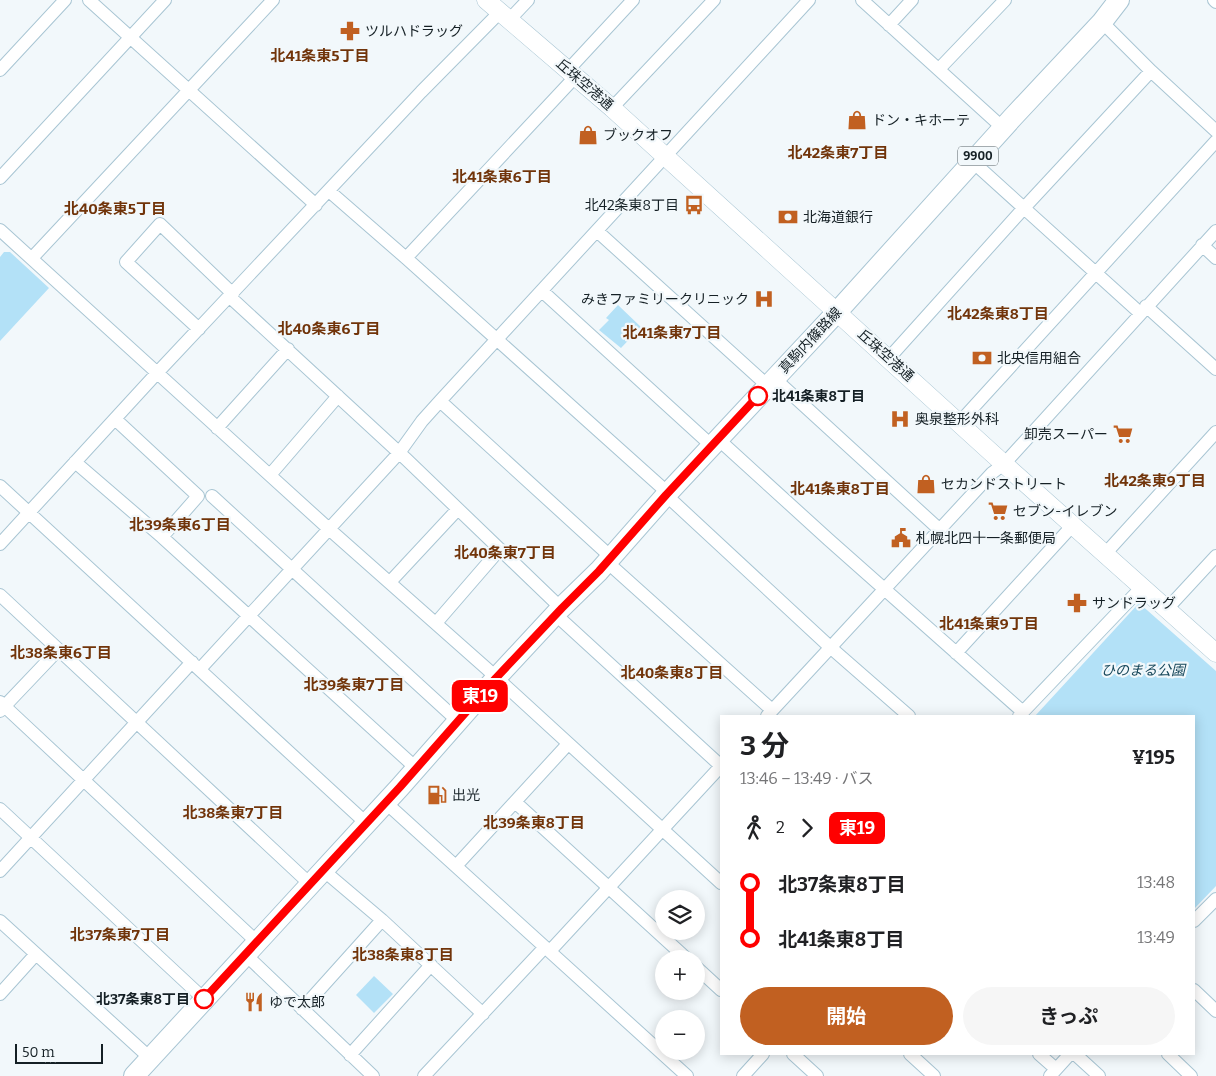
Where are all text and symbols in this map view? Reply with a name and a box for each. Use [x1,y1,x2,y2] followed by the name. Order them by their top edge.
[339,20,361,42] pharmacy icon: ツルハドラッグ
[365,23,463,40] place label: ツルハドラッグ
[271,47,369,65] district label: 北41条東5丁目
[553,55,617,114] street label: 丘珠空港通
[846,109,868,131] shop icon: ドン・キホーテ
[872,112,970,129] place label: ドン・キホーテ
[577,124,599,146] shop icon: ブックオフ
[603,127,673,144] place label: ブックオフ
[788,144,888,162] district label: 北42条東7丁目
[958,146,998,166] road number: 9900
[452,168,552,186] district label: 北41条東6丁目
[683,194,705,216] bus stop icon: 北42条東8丁目
[585,197,679,214] place label: 北42条東8丁目
[64,200,166,218] district label: 北40条東5丁目
[777,206,799,228] bank icon: 北海道銀行
[803,209,873,226] place label: 北海道銀行
[753,288,775,310] hospital icon: みきファミリークリニック
[581,291,749,308] place label: みきファミリークリニック
[776,304,845,377] street label: 真駒内篠路線
[947,305,1049,323] district label: 北42条東8丁目
[278,320,380,338] district label: 北40条東6丁目
[623,324,721,342] district label: 北41条東7丁目
[854,326,917,385] street label: 丘珠空港通
[971,347,993,369] bank icon: 北央信用組合
[997,350,1081,367] place label: 北央信用組合
[748,386,768,406] marker: 北41条東8丁目
[772,388,865,405] place label: 北41条東8丁目
[889,408,911,430] hospital icon: 奥泉整形外科
[915,411,999,428] place label: 奥泉整形外科
[1112,423,1134,445] supermarket icon: 卸売スーパー
[1024,426,1108,443] place label: 卸売スーパー
[1104,472,1206,490] district label: 北42条東9丁目
[915,473,937,495] shop icon: セカンドストリート
[941,476,1067,493] place label: セカンドストリート
[790,480,890,498] district label: 北41条東8丁目
[987,500,1009,522] supermarket icon: セブン-イレブン
[1013,503,1117,520] place label: セブン-イレブン
[129,516,231,534] district label: 北39条東6丁目
[890,527,912,549] public building icon: 札幌北四十一条郵便局
[916,530,1056,547] place label: 札幌北四十一条郵便局
[454,544,556,562] district label: 北40条東7丁目
[1066,592,1088,614] pharmacy icon: サンドラッグ
[1092,595,1176,612] place label: サンドラッグ
[939,615,1039,633] district label: 北41条東9丁目
[10,644,112,662] district label: 北38条東6丁目
[1101,662,1187,679] park label: ひのまる公園
[621,664,723,682] district label: 北40条東8丁目
[304,676,404,694] district label: 北39条東7丁目
[451,680,509,712] line badge: 東19
[462,685,498,707] text: 東19
[740,729,789,762] text: 3 分
[1132,746,1175,769] text: ¥195
[740,769,874,788] text: 13:46 – 13:49 · バス
[426,784,448,806] fuel station icon: 出光
[452,787,480,804] place label: 出光
[183,804,283,822] district label: 北38条東7丁目
[483,814,585,832] district label: 北39条東8丁目
[740,814,768,842] icon: walk
[793,814,821,842] icon: forward
[839,817,875,839] text: 東19
[776,818,785,837] text: 2
[778,873,906,896] text: 北37条東8丁目
[1137,873,1175,892] text: 13:48
[655,890,705,1060] map controls
[655,890,705,940] button: layers
[70,926,170,944] district label: 北37条東7丁目
[778,928,904,951] text: 北41条東8丁目
[1137,928,1175,947] text: 13:49
[352,946,454,964] district label: 北38条東8丁目
[655,950,705,1000] button: +
[740,987,953,1045] button: 開始
[963,987,1175,1045] button: きっぷ
[194,989,214,1009] marker: 北37条東8丁目
[96,991,190,1008] place label: 北37条東8丁目
[243,991,265,1013] restaurant icon: ゆで太郎
[269,994,325,1011] place label: ゆで太郎
[655,1010,705,1060] button: −
[15,1041,102,1064] scale bar
[22,1044,55,1061] text: 50 m

